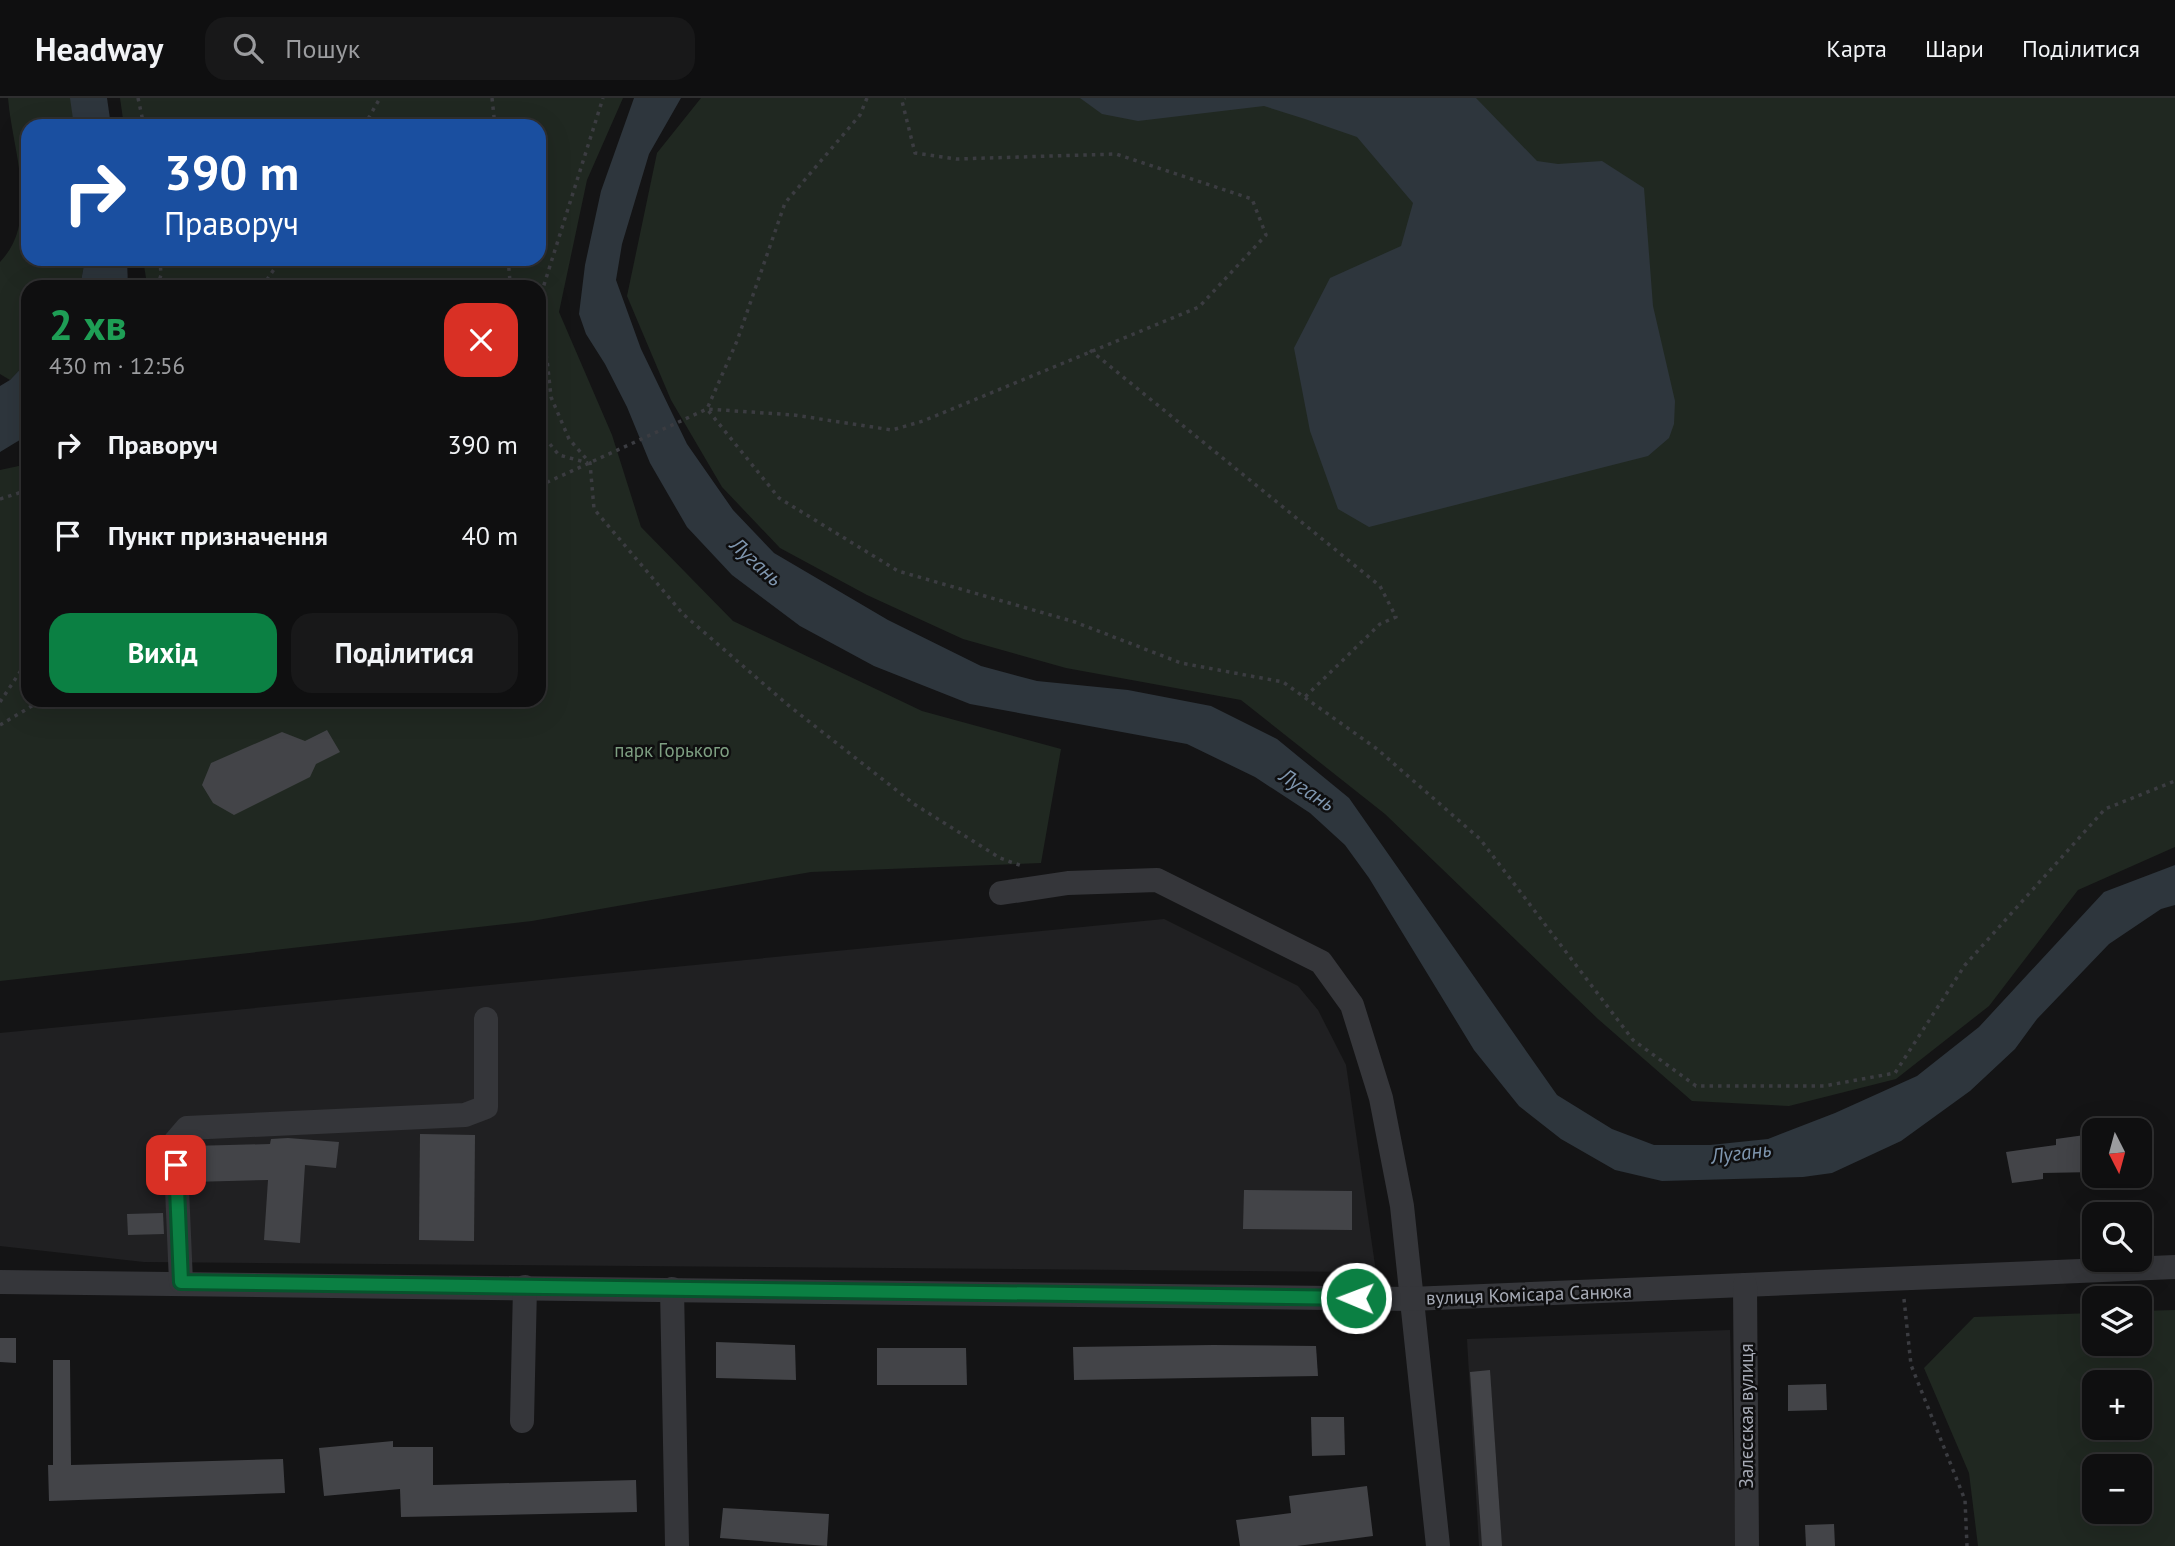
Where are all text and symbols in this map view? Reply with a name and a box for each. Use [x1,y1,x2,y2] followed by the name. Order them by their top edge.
[205,17,695,80] search box
[35,27,163,70] text: Headway
[229,29,267,67] icon: search
[285,32,360,65] text: Пошук
[1826,33,1887,64] text: Карта
[1925,33,1984,64] text: Шари
[2022,33,2140,64] text: Поділитися
[164,140,299,204] text: 390 m
[49,147,140,238] icon: right
[164,202,299,244] text: Праворуч
[49,297,127,352] text: 2 хв
[444,303,518,377] button: close
[49,351,185,380] text: 430 m · 12:56
[49,426,87,464] icon: right
[108,428,218,461] text: Праворуч
[447,428,518,461] text: 390 m
[49,517,87,555] icon: arrive
[108,519,328,552] text: Пункт призначення
[462,519,518,552] text: 40 m
[724,531,788,592] water label: Лугань
[49,613,277,693] button: Вихід
[291,613,518,693] button: Поділитися
[614,738,730,762] park label: парк Горького
[1274,761,1340,817] water label: Лугань
[2082,1118,2152,1188] north arrow
[2082,1118,2152,1524] map controls
[146,1135,206,1195] pin
[1708,1135,1773,1170] water label: Лугань
[157,1146,195,1184] icon: arrive
[2082,1202,2152,1272] button: search
[1319,1261,1393,1335] position arrow
[1426,1278,1632,1310] street label: вулиця Комісара Санюка
[2082,1286,2152,1356] button: layers
[1734,1344,1758,1488] street label: Залєсская вулиця
[2082,1370,2152,1440] button: +
[2082,1454,2152,1524] button: −

